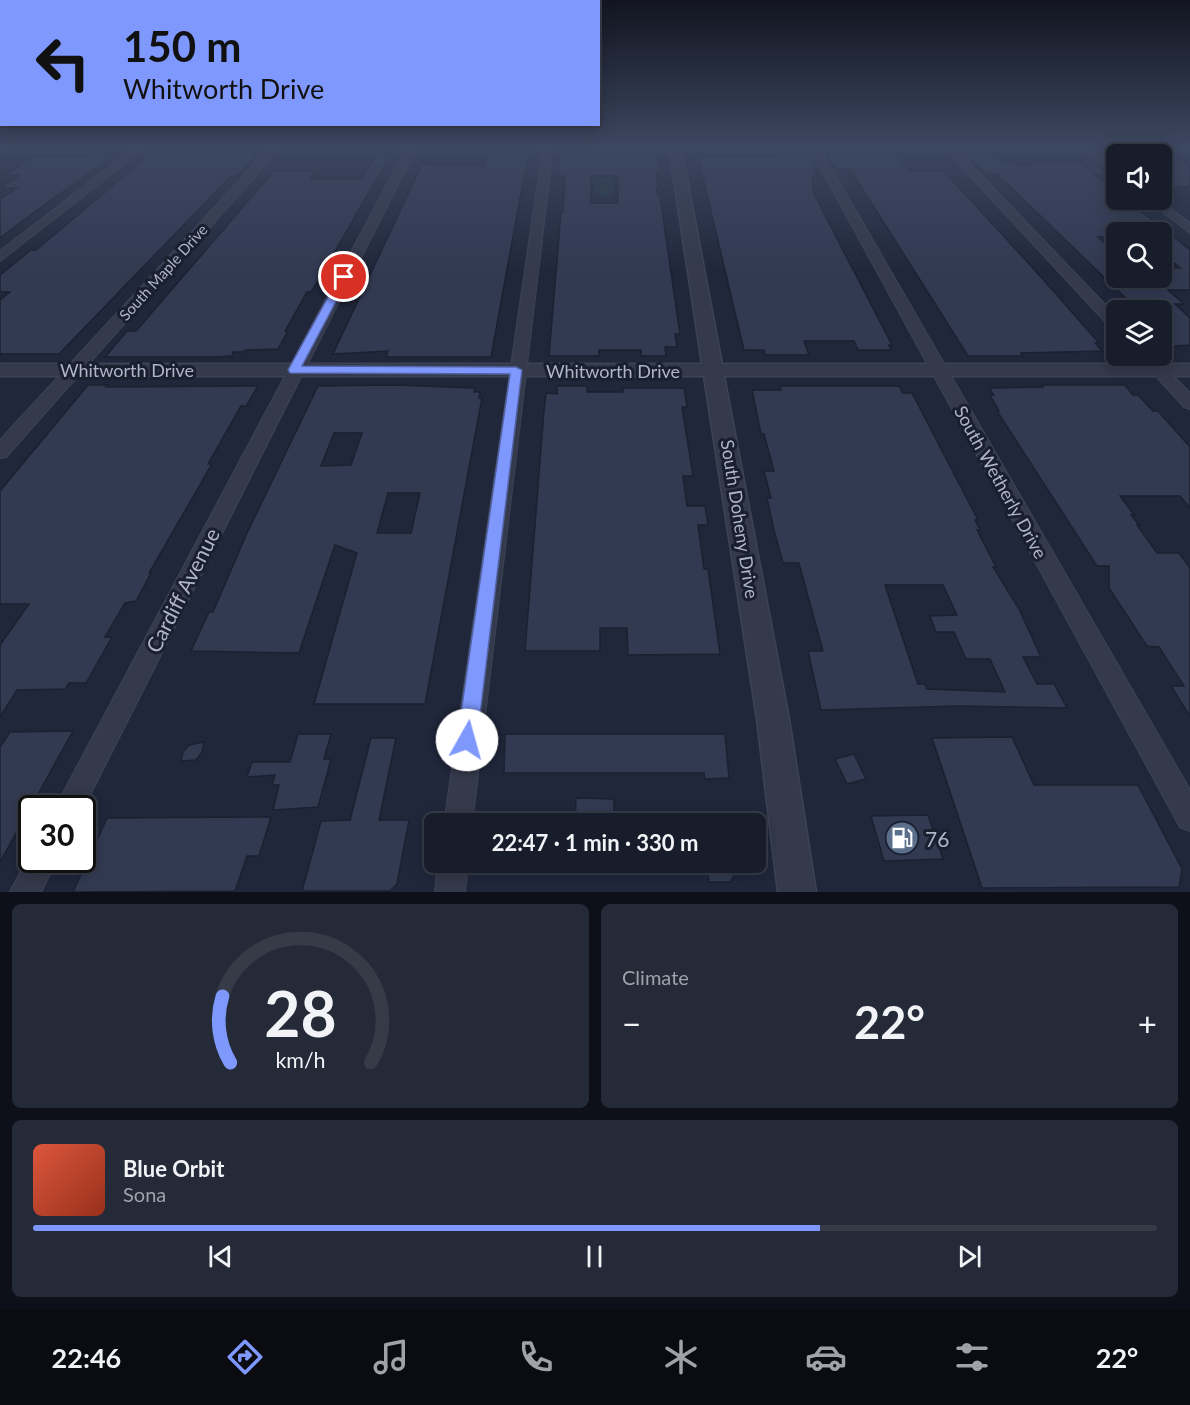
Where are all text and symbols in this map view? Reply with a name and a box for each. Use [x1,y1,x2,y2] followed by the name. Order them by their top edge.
[123,21,241,71] text: 150 m
[24,24,102,102] icon: left
[123,72,324,105] text: Whitworth Drive
[1106,144,1172,366] map controls
[1106,144,1172,210] button: sound
[115,220,211,324] street label: South Maple Drive
[1106,222,1172,288] button: search
[318,251,369,302] pin
[327,260,360,293] icon: arrive
[1106,300,1172,366] button: layers
[60,359,194,381] street label: Whitworth Drive
[546,360,680,382] street label: Whitworth Drive
[950,402,1052,562] street label: South Wetherly Drive
[717,438,763,600] street label: South Doheny Drive
[140,524,224,656] street label: Cardiff Avenue
[435,708,499,772] position arrow
[18,795,96,873] speed limit sign: 30
[884,820,920,856] fuel station icon: 76
[925,826,949,851] place label: 76
[492,829,698,856] text: 22:47 · 1 min · 330 m
[622,965,689,989] text: Climate
[264,975,337,1050] text: 28
[854,995,925,1049] text: 22°
[622,1003,641,1043] text: −
[1138,1003,1157,1043] text: +
[275,1047,326,1073] text: km/h
[123,1155,224,1182] text: Blue Orbit
[123,1182,166,1206] text: Sona
[204,1240,237,1273] icon: previous
[578,1240,611,1273] icon: pause
[953,1240,986,1273] icon: next
[224,1336,266,1378] icon: directions
[370,1336,412,1378] icon: music
[515,1336,557,1378] icon: phone
[660,1336,702,1378] icon: climate
[805,1336,847,1378] icon: car
[951,1336,993,1378] icon: filters
[52,1341,121,1374] text: 22:46
[1096,1341,1138,1374] text: 22°

